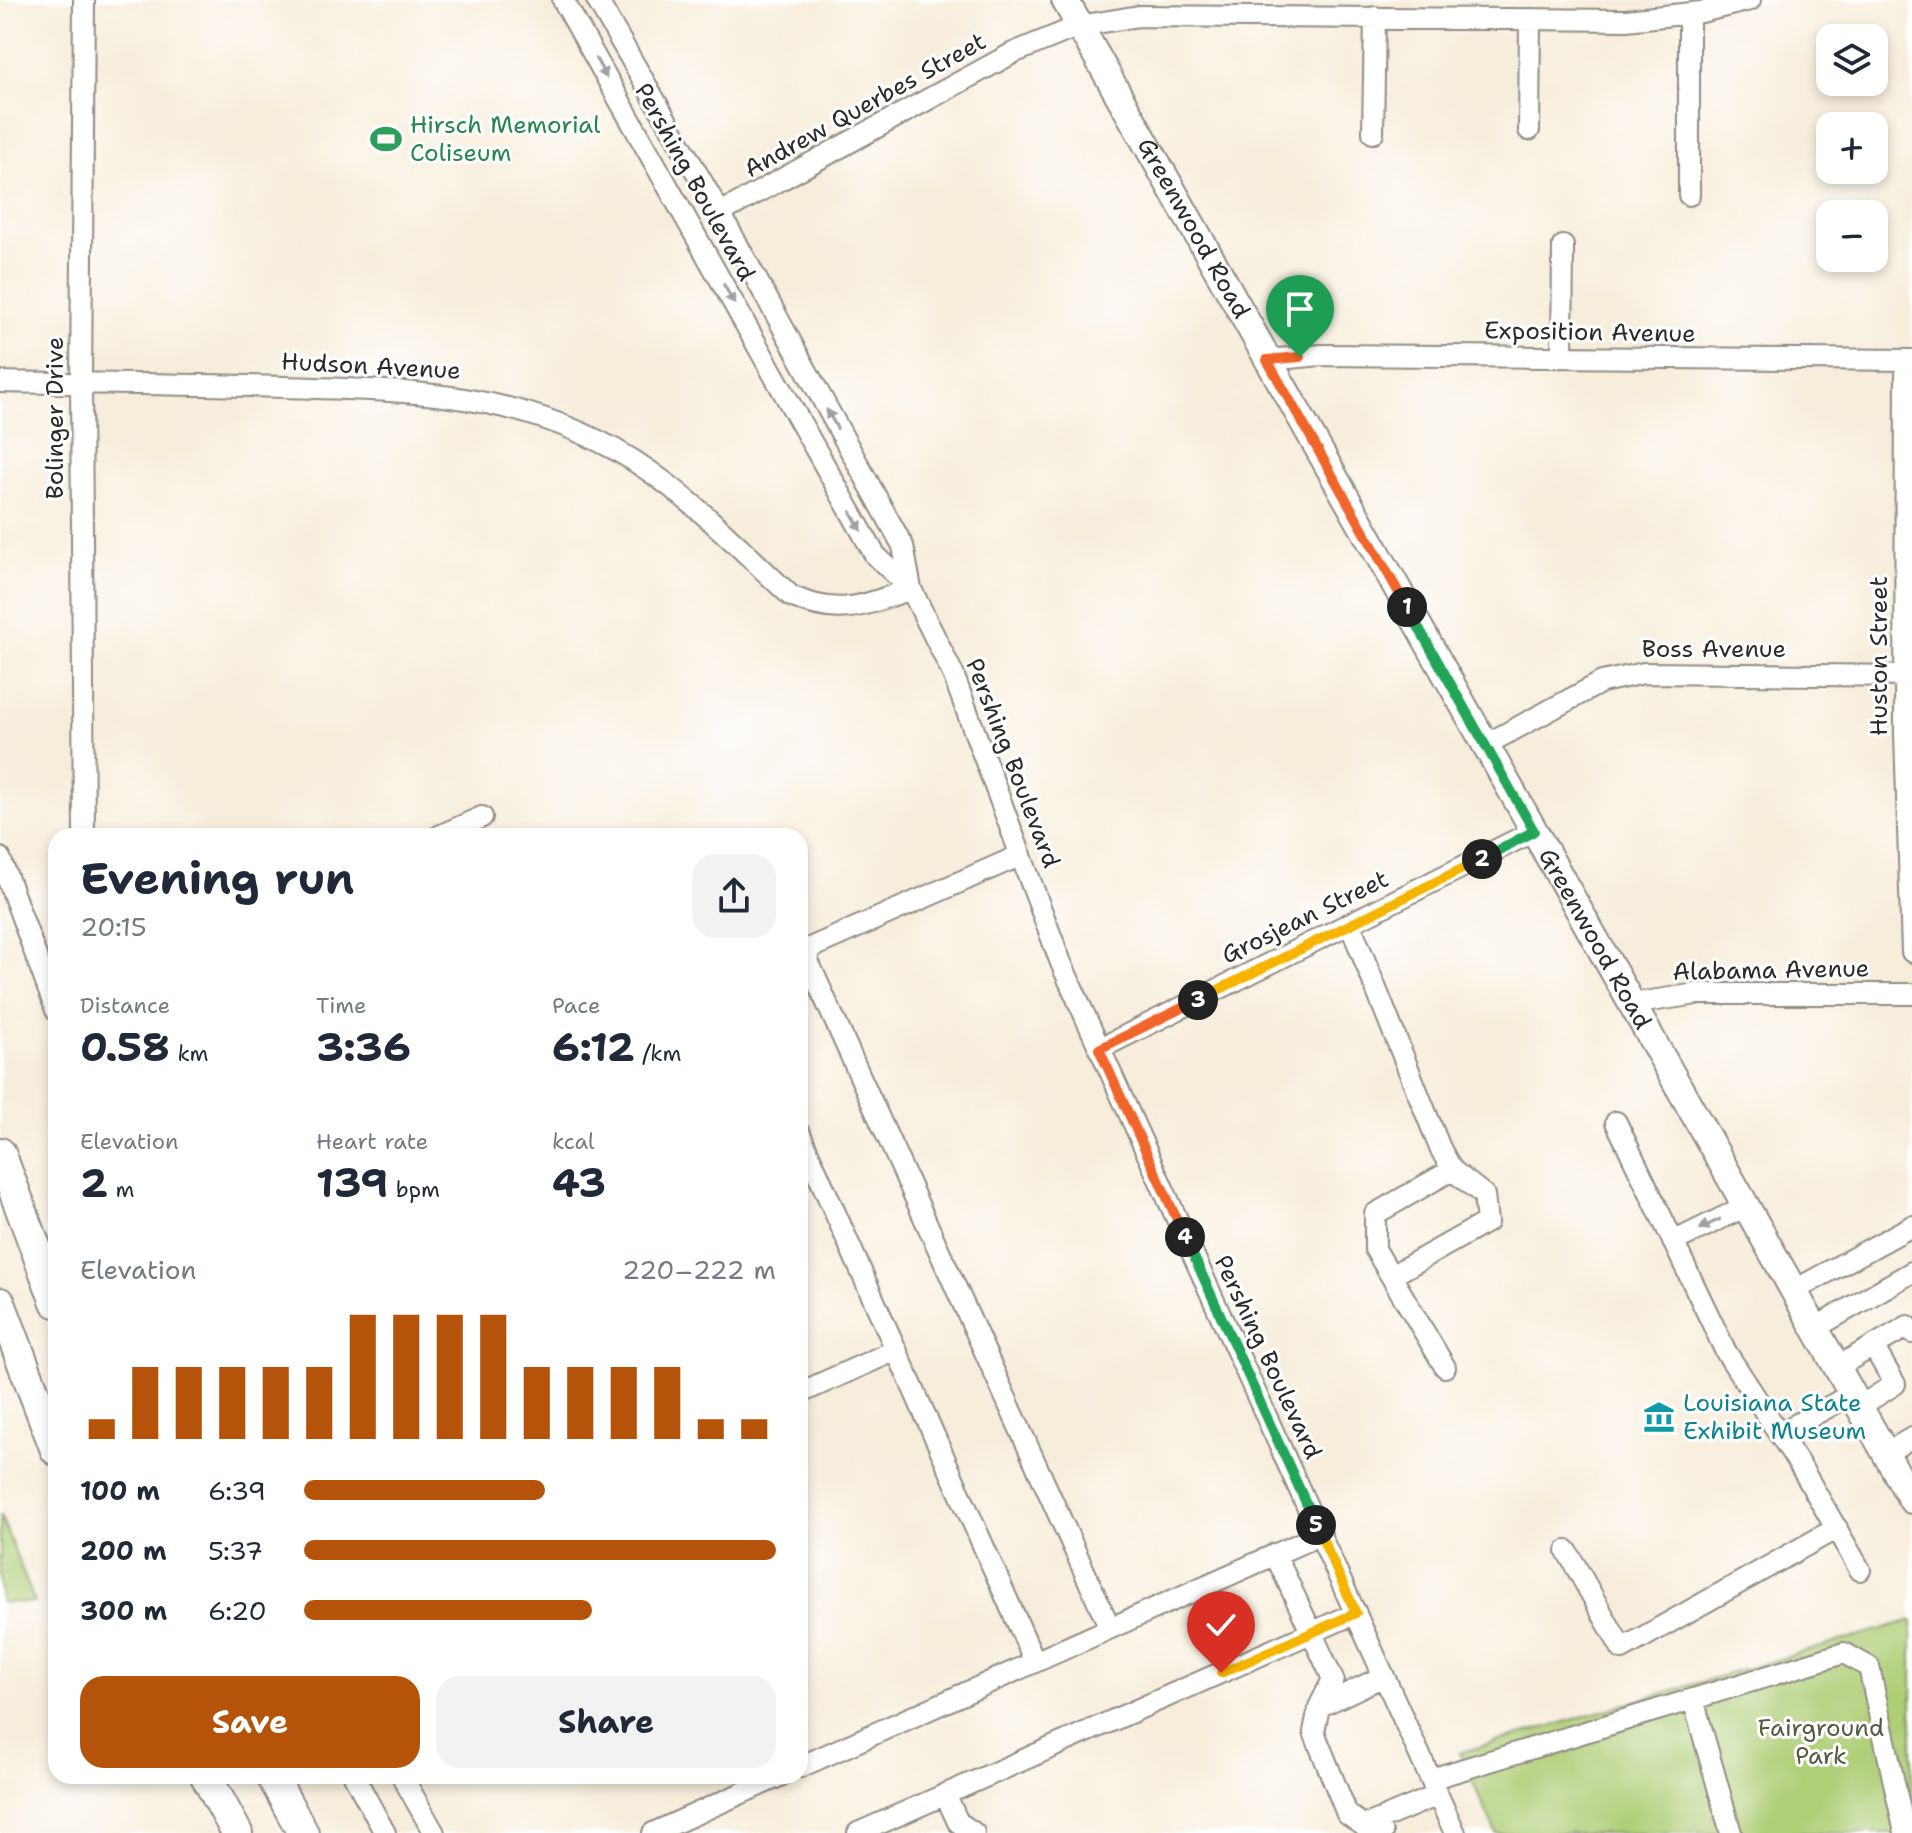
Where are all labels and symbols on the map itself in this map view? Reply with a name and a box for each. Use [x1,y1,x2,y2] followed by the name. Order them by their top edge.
[738,25,992,185] street label: Andrew Querbes Street
[594,57,608,79] one-way arrow
[627,77,763,287] street label: Pershing Boulevard
[410,109,601,169] place label: Hirsch Memorial Coliseum
[369,122,403,156] sports icon: Hirsch Memorial Coliseum
[1130,132,1258,324] street label: Greenwood Road
[1266,275,1334,357] pin
[722,283,735,306] one-way arrow
[1484,314,1696,350] street label: Exposition Avenue
[39,337,71,499] street label: Bolinger Drive
[280,345,462,387] street label: Hudson Avenue
[825,408,839,430] one-way arrow
[849,510,863,532] one-way arrow
[1863,576,1895,736] street label: Huston Street
[1387,587,1427,627] pin: 1
[1642,633,1786,665] street label: Boss Avenue
[958,654,1068,872] street label: Pershing Boulevard
[1462,839,1502,879] pin: 2
[1531,843,1659,1035] street label: Greenwood Road
[1216,863,1394,971] street label: Grosjean Street
[1672,952,1870,988] street label: Alabama Avenue
[1178,980,1218,1020] pin: 3
[1165,1217,1205,1257] pin: 4
[1698,1218,1721,1231] one-way arrow
[1207,1250,1329,1464] street label: Pershing Boulevard
[1683,1387,1866,1447] place label: Louisiana State Exhibit Museum
[1642,1400,1676,1434] museum icon: Louisiana State Exhibit Museum
[1296,1505,1336,1545] pin: 5
[1187,1591,1255,1673] pin
[1758,1712,1884,1772] park label: Fairground Park

